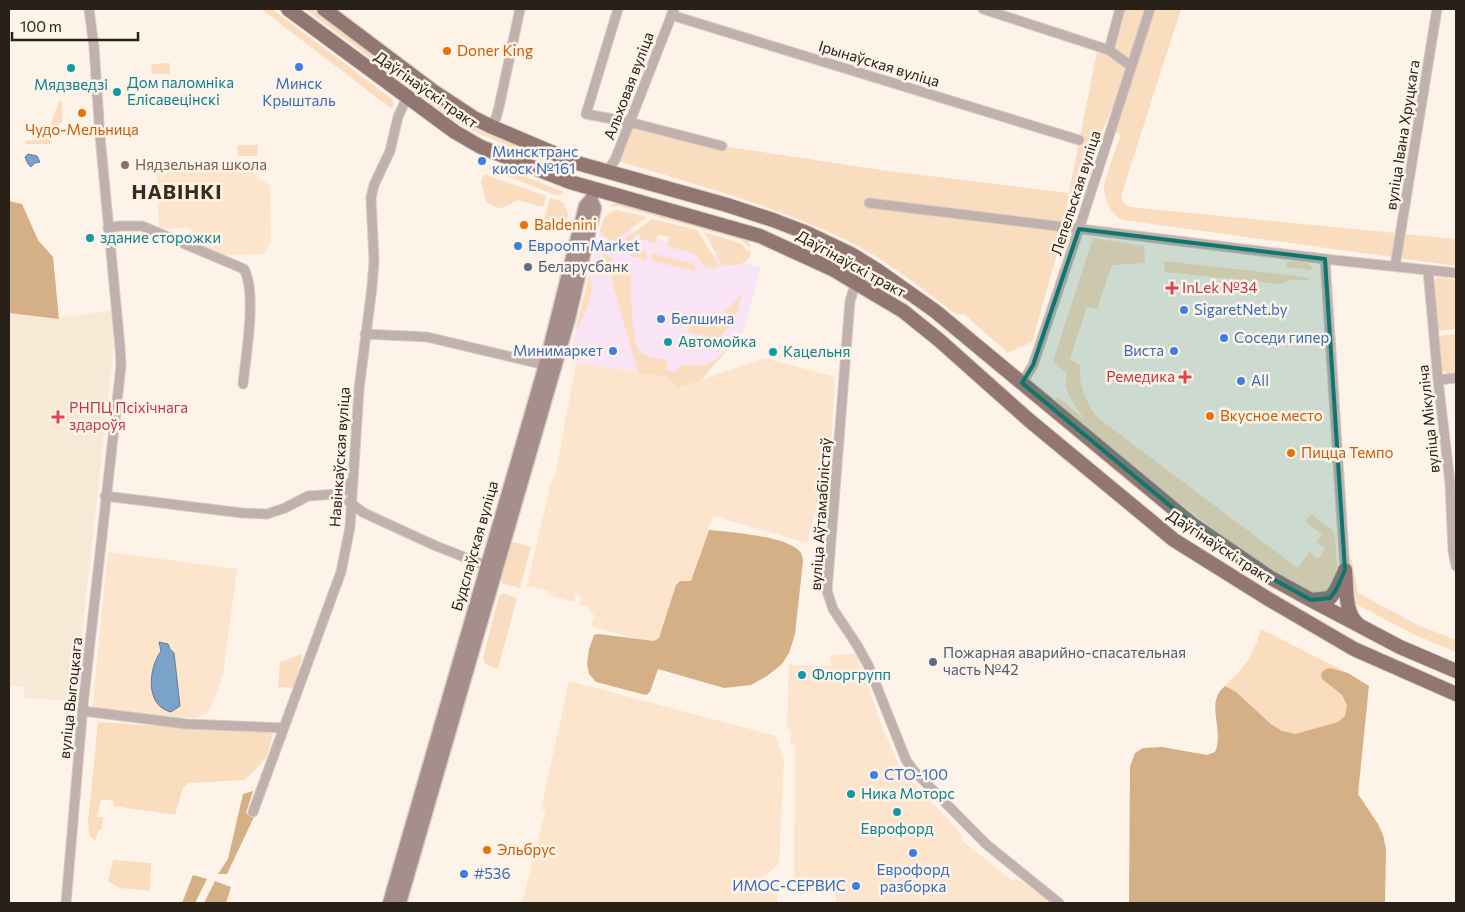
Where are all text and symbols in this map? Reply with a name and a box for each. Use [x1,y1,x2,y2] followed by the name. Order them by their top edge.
[12,10,139,42] scale bar
[20,17,62,35] text: 100 m
[599,29,657,142] street label: Альховая вуліца
[817,36,942,90] street label: Ірынаўская вуліца
[457,41,533,59] place label: Doner King
[441,45,453,57] marker: Doner King
[371,47,482,132] street label: Даўгінаўскі тракт
[1381,59,1423,211] street label: вуліца Івана Хруцкага
[293,61,305,73] marker: Минск Крышталь
[65,62,77,74] marker: Мядзведзі
[127,73,234,108] place label: Дом паломніка Елісавецінскі
[262,74,336,109] place label: Минск Крышталь
[34,75,108,93] place label: Мядзведзі
[111,86,123,98] marker: Дом паломніка Елісавецінскі
[76,107,88,119] marker: Чудо-Мельница
[25,120,139,138] place label: Чудо-Мельница
[1046,128,1104,257] street label: Лепельская вуліца
[492,142,579,177] place label: Минсктранс киоск №161
[135,155,267,173] place label: Нядзельная школа
[476,155,488,167] marker: Минсктранс киоск №161
[119,159,131,171] marker: Нядзельная школа
[131,179,223,203] district label: НАВІНКІ
[534,215,597,233] place label: Baldenini
[518,219,530,231] marker: Baldenini
[794,226,909,301] street label: Даўгінаўскі тракт
[100,228,221,246] place label: здание сторожки
[84,232,96,244] marker: здание сторожки
[528,236,640,254] place label: Евроопт Market
[512,240,524,252] marker: Евроопт Market
[538,257,629,275] place label: Беларусбанк
[522,261,534,273] marker: Беларусбанк
[1182,278,1257,296] place label: InLek №34
[1166,282,1178,294] marker: InLek №34
[1194,300,1288,318] place label: SigaretNet.by
[1178,304,1190,316] marker: SigaretNet.by
[671,309,734,327] place label: Белшина
[655,313,667,325] marker: Белшина
[1234,328,1329,346] place label: Соседи гипер
[678,332,756,350] place label: Автомойка
[1218,332,1230,344] marker: Соседи гипер
[662,336,674,348] marker: Автомойка
[513,341,603,359] place label: Минимаркет
[1123,341,1164,359] place label: Виста
[783,342,850,360] place label: Кацельня
[607,345,619,357] marker: Минимаркет
[1168,345,1180,357] marker: Виста
[767,346,779,358] marker: Кацельня
[1413,364,1443,474] street label: вуліца Мікуліча
[1106,367,1175,385] place label: Ремедика
[1179,371,1191,383] marker: Ремедика
[1251,371,1269,389] place label: All
[1235,375,1247,387] marker: All
[325,386,353,528] street label: Навінкаўская вуліца
[69,398,188,433] place label: РНПЦ Псіхічнага здароўя
[1220,406,1323,424] place label: Вкусное место
[51,410,65,424] marker: РНПЦ Псіхічнага здароўя
[1204,410,1216,422] marker: Вкусное место
[806,437,834,591] street label: вуліца Аўтамабілістаў
[1301,443,1393,461] place label: Пицца Темпо
[1285,447,1297,459] marker: Пицца Темпо
[447,479,501,613] street label: Будслаўская вуліца
[1164,505,1277,587] street label: Даўгінаўскі тракт
[55,636,85,759] street label: вуліца Выгоцкага
[943,643,1186,678] place label: Пожарная аварийно-спасательная часть №42
[927,656,939,668] marker: Пожарная аварийно-спасательная часть №42
[812,665,891,683] place label: Флоргрупп
[796,669,808,681] marker: Флоргрупп
[884,765,948,783] place label: СТО-100
[868,769,880,781] marker: СТО-100
[861,784,955,802] place label: Ника Моторс
[845,788,857,800] marker: Ника Моторс
[891,806,903,818] marker: Еврофорд
[861,819,934,837] place label: Еврофорд
[497,840,556,858] place label: Эльбрус
[481,844,493,856] marker: Эльбрус
[907,847,919,859] marker: Еврофорд разборка
[877,860,950,895] place label: Еврофорд разборка
[474,864,511,882] place label: #536
[458,868,470,880] marker: #536
[732,876,846,894] place label: ИМОС-СЕРВИС
[850,880,862,892] marker: ИМОС-СЕРВИС

